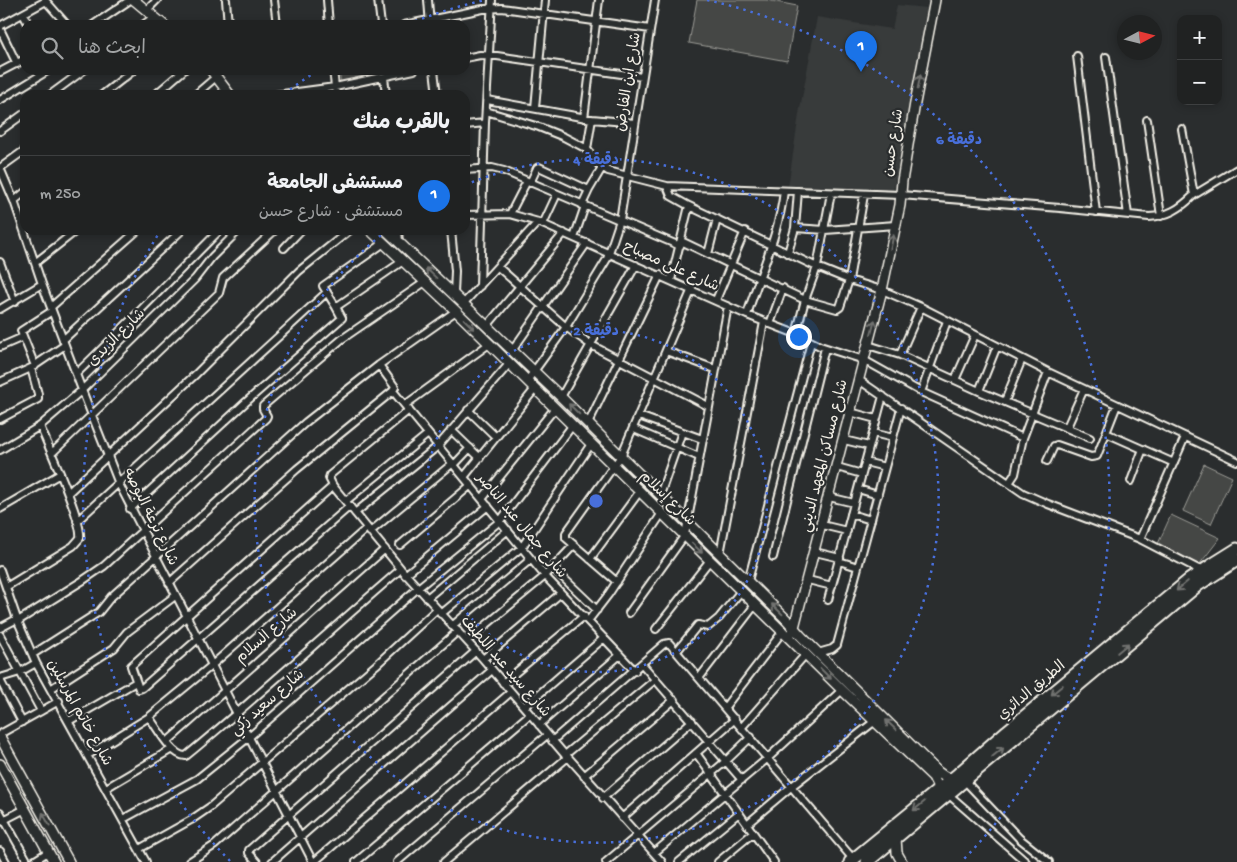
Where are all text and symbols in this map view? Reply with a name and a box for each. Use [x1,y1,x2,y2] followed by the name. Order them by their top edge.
[1117,15,1162,60] north arrow
[1177,15,1222,105] map controls
[1177,15,1222,60] button: +
[20,20,470,75] search box
[612,31,646,133] street label: شارع ابن الفارض
[845,31,877,72] pin: 1
[38,34,66,62] icon: search
[78,38,146,61] text: ابحث هنا
[1177,60,1222,105] button: −
[914,74,924,90] one-way arrow
[880,108,908,178] street label: شارع حسن
[353,112,450,137] text: بالقرب منك
[936,131,982,150] text: 6 دقيقة
[572,151,619,170] text: 4 دقيقة
[267,173,403,196] text: مستشفى الجامعة
[40,186,81,205] text: 250 m
[431,186,437,205] text: 1
[259,204,403,223] text: مستشفى · شارع حسن
[888,234,897,250] one-way arrow
[620,238,722,296] street label: شارع على مصباح
[425,267,438,279] one-way arrow
[84,305,150,371] street label: شارع الزيدى
[462,318,475,330] one-way arrow
[868,320,878,336] one-way arrow
[573,322,619,341] text: 2 دقيقة
[786,324,812,350] your location
[797,378,855,535] street label: شارع مساكن المعهد الديني
[568,403,580,416] one-way arrow
[119,465,181,569] street label: شارع ترعة البوصه
[635,468,699,530] street label: شارع إسلام
[471,469,570,582] street label: شارع جمال عبد الناصر
[587,492,605,510] centre of rings
[691,542,704,554] one-way arrow
[1176,581,1189,592] one-way arrow
[771,603,783,615] one-way arrow
[232,604,302,668] street label: شارع السلام
[456,613,554,721] street label: شارع سيد عبد اللطيف
[1116,643,1129,654] one-way arrow
[41,657,116,770] street label: شارع خاتم المرسلين
[994,657,1070,725] street label: الطريق الدائري
[227,666,310,741] street label: شارع سعيد زكي
[820,668,832,680] one-way arrow
[1051,685,1064,696] one-way arrow
[884,719,897,731] one-way arrow
[991,747,1004,758] one-way arrow
[913,800,926,811] one-way arrow
[40,813,50,827] one-way arrow

